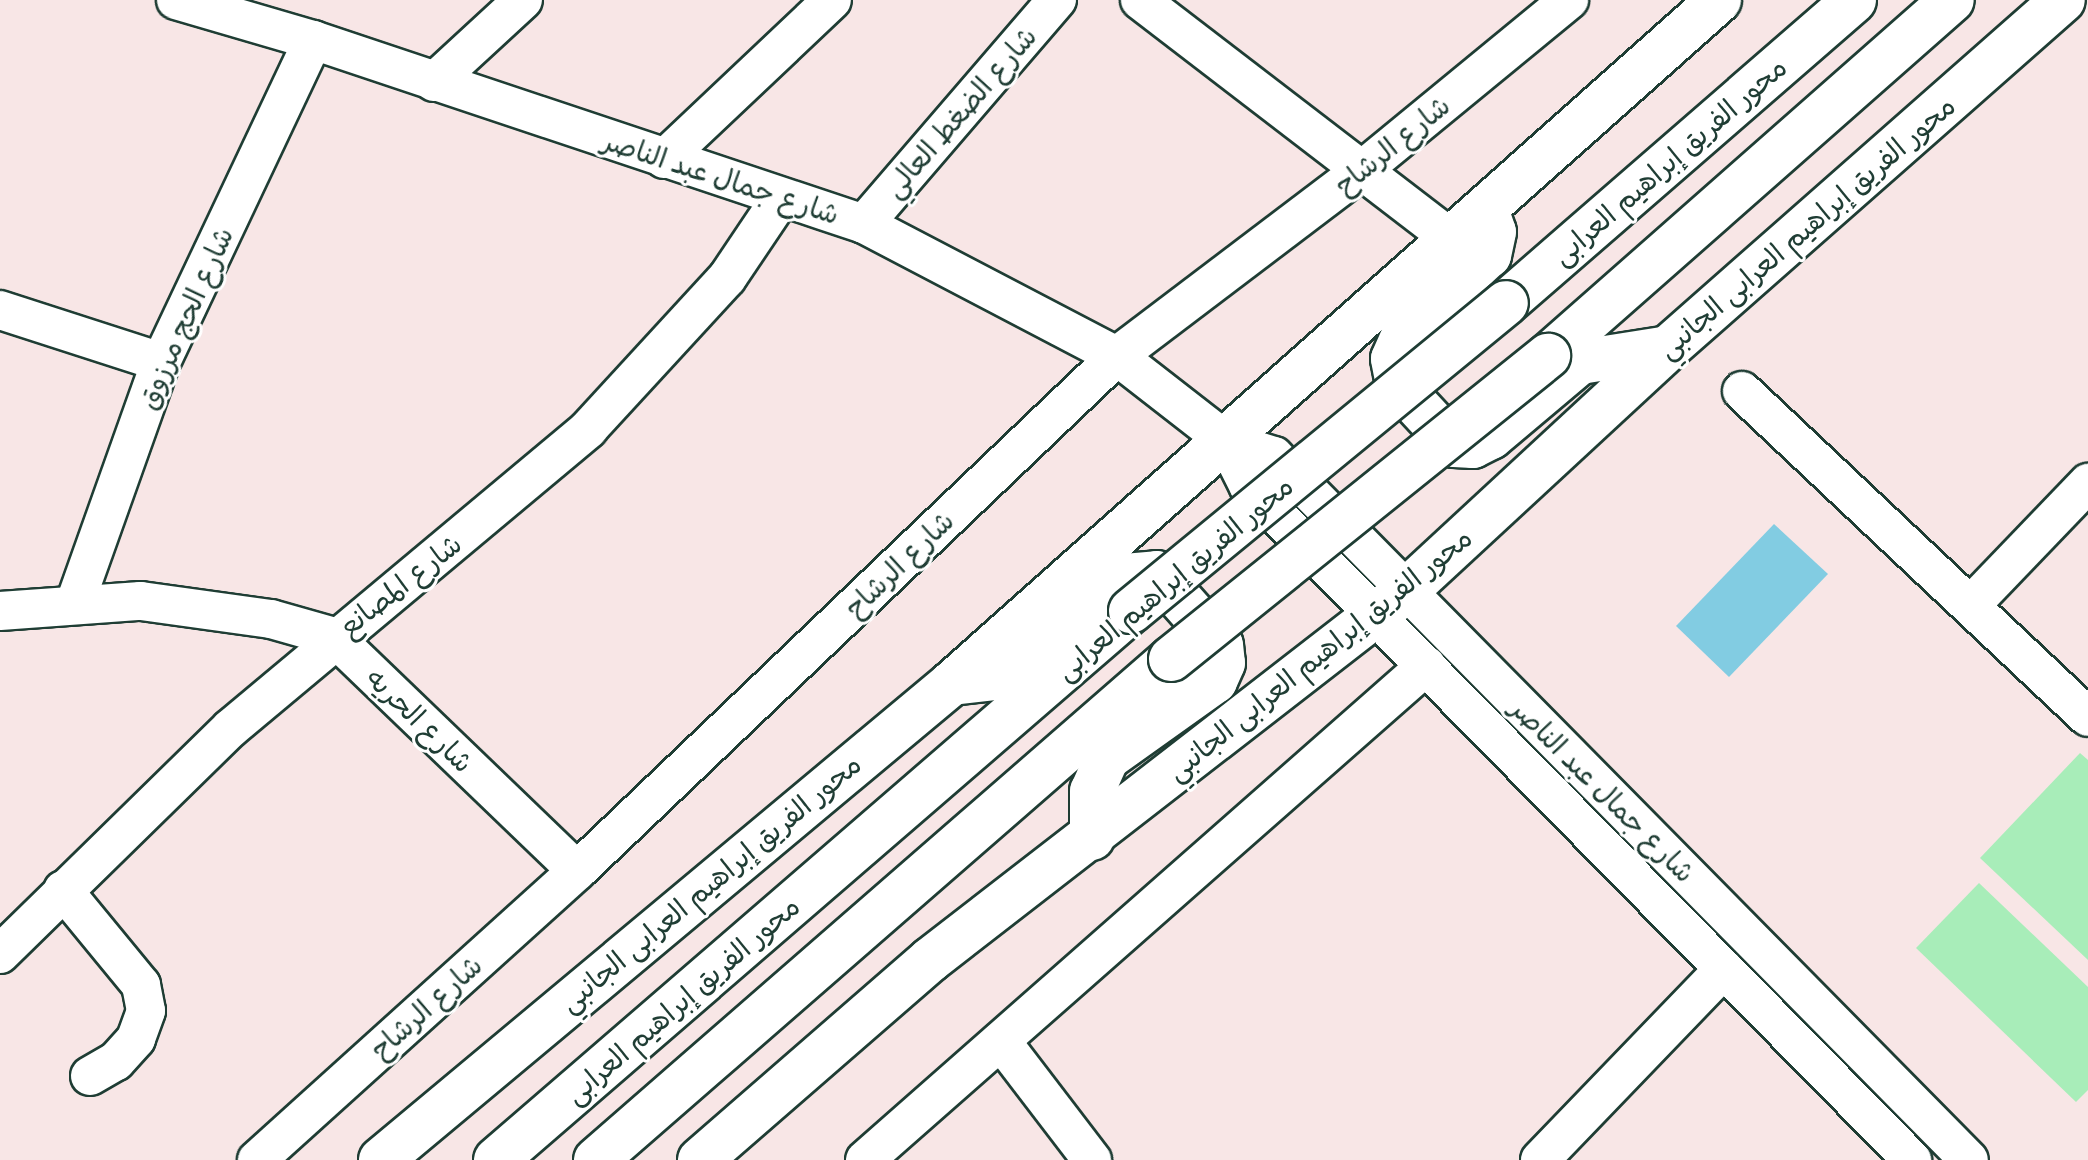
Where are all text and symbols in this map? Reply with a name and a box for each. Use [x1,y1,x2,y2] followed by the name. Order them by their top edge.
[877,20,1043,204] street label: شارع الضغط العالي
[1545,50,1793,272] street label: محور الفريق إبراهيم العرابى
[1328,88,1456,202] street label: شارع الرشاح
[1650,89,1962,365] street label: محور الفريق إبراهيم العرابى الجانبي
[599,123,843,231] street label: شارع جمال عبد الناصر
[130,222,240,414] street label: شارع الحج مرزوق
[1048,469,1300,687] street label: محور الفريق إبراهيم العرابى
[837,504,961,624] street label: شارع الرشاح
[1159,520,1479,788] street label: محور الفريق إبراهيم العرابى الجانبي
[332,527,468,643] street label: شارع المصانع
[360,661,480,779] street label: شارع الحريه
[1504,691,1702,889] street label: شارع جمال عبد الناصر
[552,747,868,1019] street label: محور الفريق إبراهيم العرابى الجانبي
[558,889,806,1111] street label: محور الفريق إبراهيم العرابى
[363,948,489,1066] street label: شارع الرشاح

